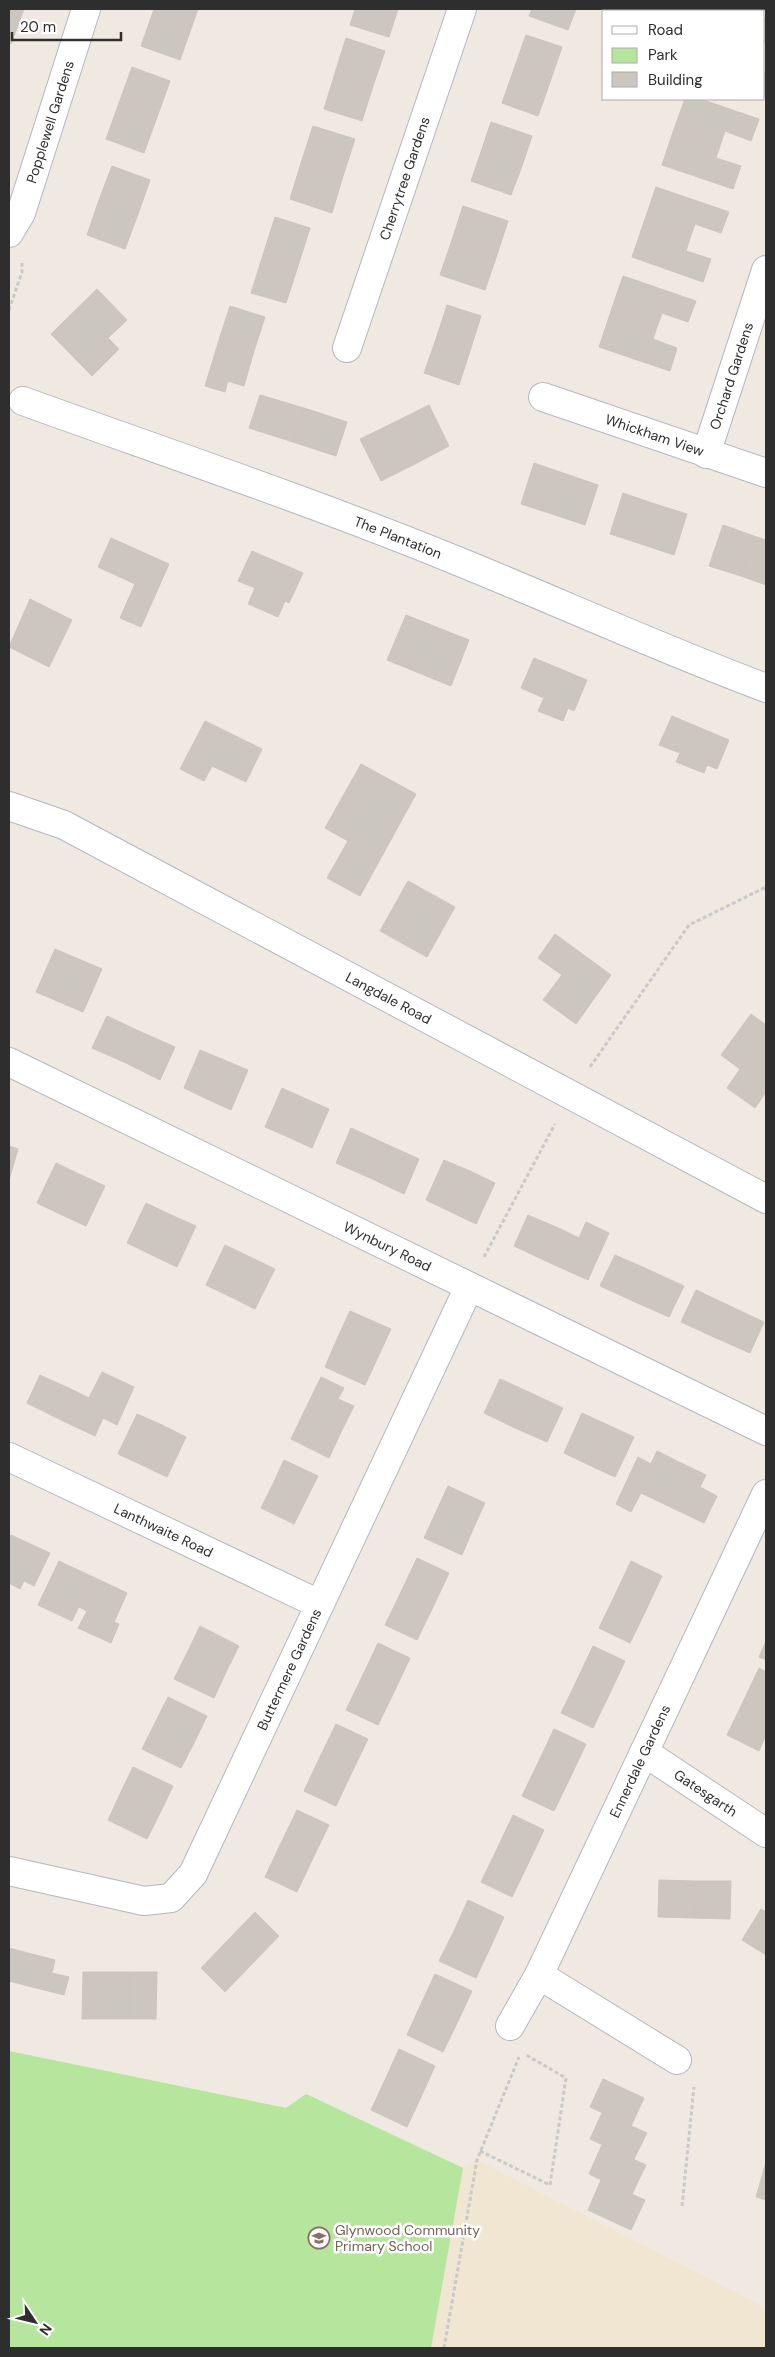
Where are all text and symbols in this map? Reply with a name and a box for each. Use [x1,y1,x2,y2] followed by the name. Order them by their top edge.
[12,10,121,42] scale bar
[602,10,765,100] legend
[20,17,56,37] text: 20 m
[648,20,683,40] text: Road
[648,45,678,65] text: Park
[22,58,78,185] street label: Popplewell Gardens
[648,70,703,90] text: Building
[375,114,434,243] street label: Cherrytree Gardens
[706,320,757,432] street label: Orchard Gardens
[603,410,707,460] street label: Whickham View
[352,512,444,563] street label: The Plantation
[343,968,435,1028] street label: Langdale Road
[341,1217,434,1275] street label: Wynbury Road
[111,1499,216,1561] street label: Lanthwaite Road
[253,1606,325,1733] street label: Buttermere Gardens
[605,1702,674,1821] street label: Ennerdale Gardens
[670,1765,741,1820] street label: Gatesgarth
[335,2221,480,2255] place label: Glynwood Community Primary School
[307,2226,331,2250] school or university icon: Glynwood Community Primary School
[10,2297,60,2347] north arrow
[35,2320,56,2339] text: N

